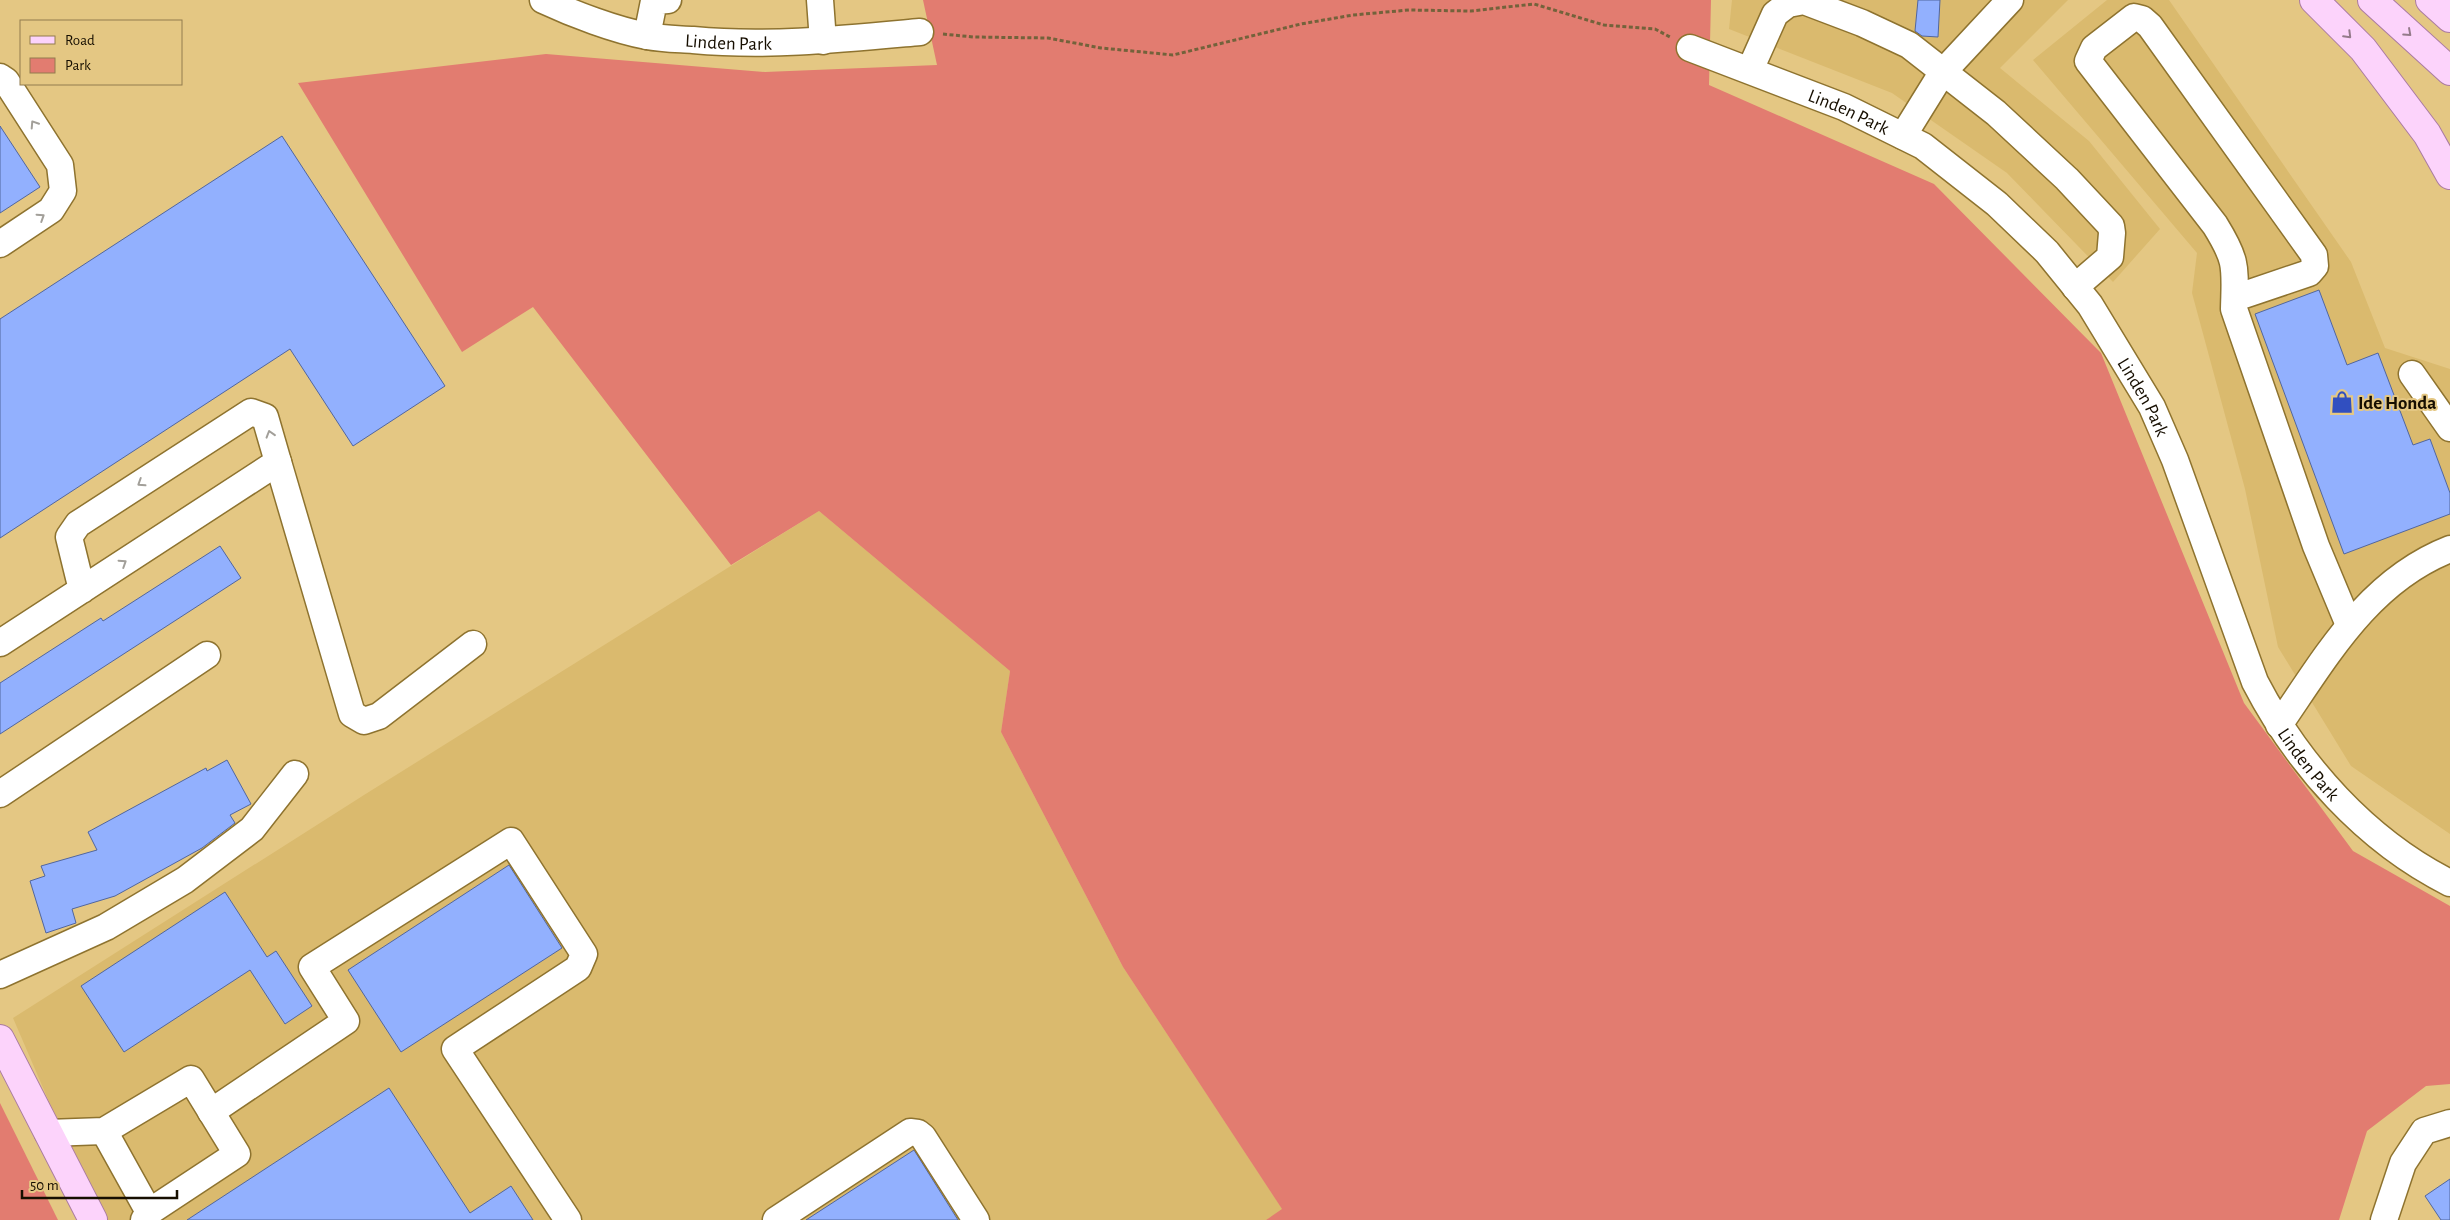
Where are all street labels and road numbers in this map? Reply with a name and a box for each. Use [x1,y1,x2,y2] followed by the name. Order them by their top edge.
[685,32,772,54] street label: Linden Park
[1805,86,1892,139] street label: Linden Park
[2113,355,2172,440] street label: Linden Park
[2274,725,2343,805] street label: Linden Park

